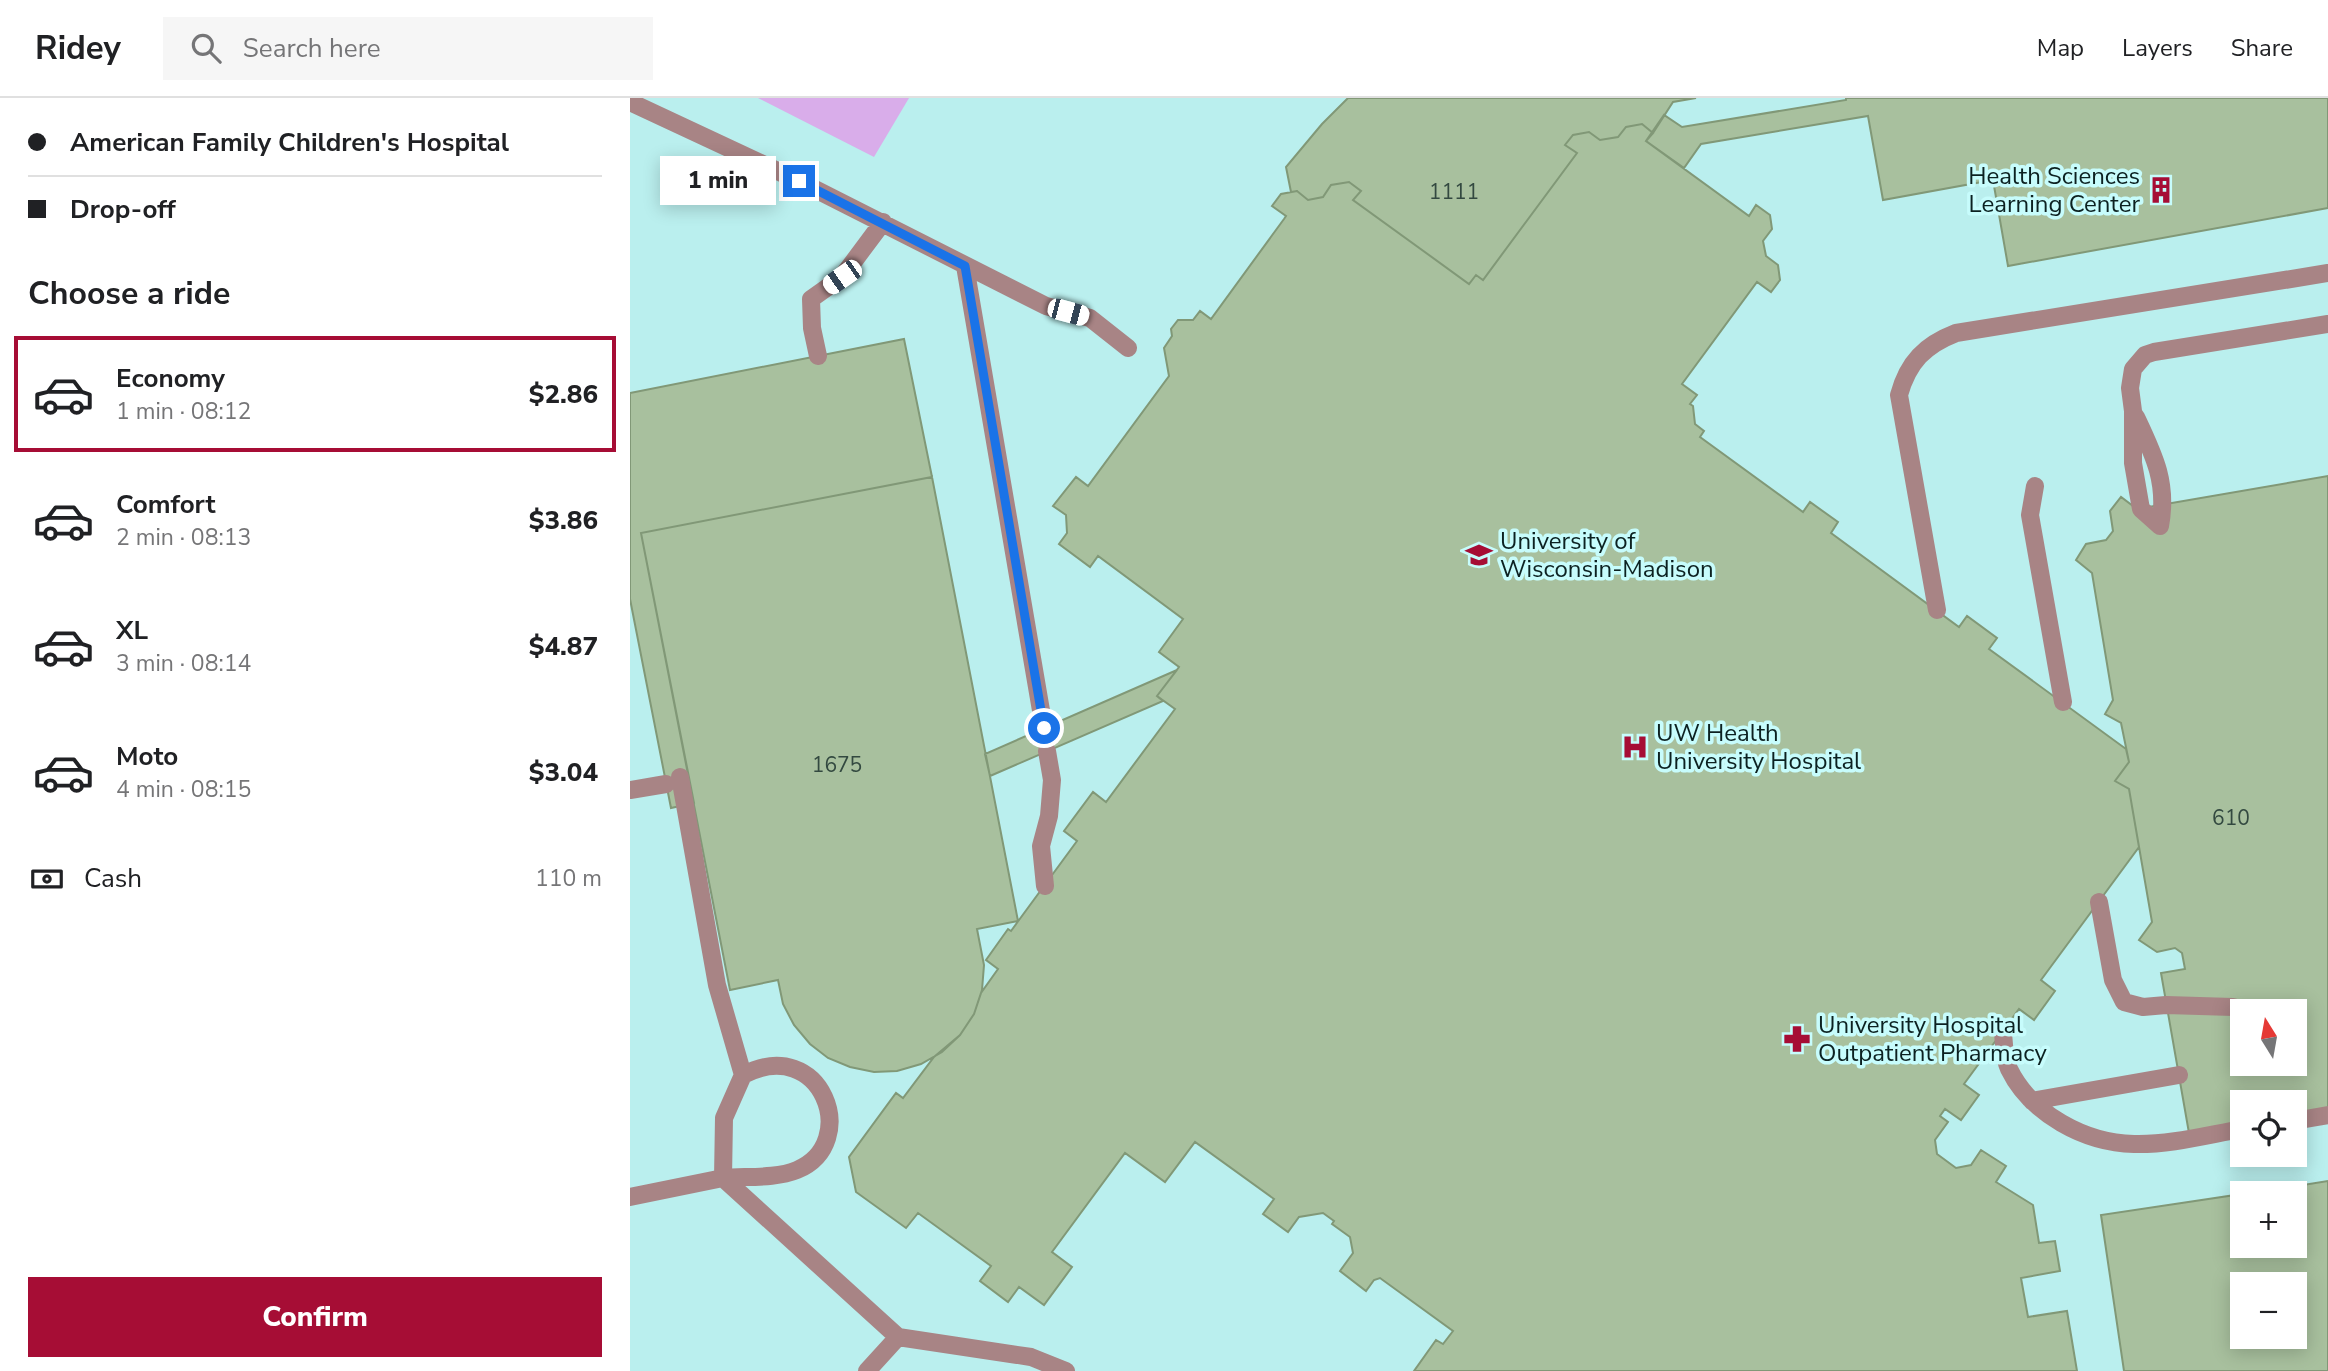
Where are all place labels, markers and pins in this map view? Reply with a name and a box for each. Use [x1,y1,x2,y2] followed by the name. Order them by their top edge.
[1968,160,2140,220] place label: Health Sciences Learning Center
[2146,175,2176,205] building icon: Health Sciences Learning Center
[1500,525,1714,585] place label: University of Wisconsin-Madison
[1464,540,1494,570] school or university icon: University of Wisconsin-Madison
[1656,717,1861,777] place label: UW Health University Hospital
[1620,732,1650,762] hospital icon: UW Health University Hospital
[1818,1009,2048,1069] place label: University Hospital Outpatient Pharmacy
[1782,1024,1812,1054] pharmacy icon: University Hospital Outpatient Pharmacy

